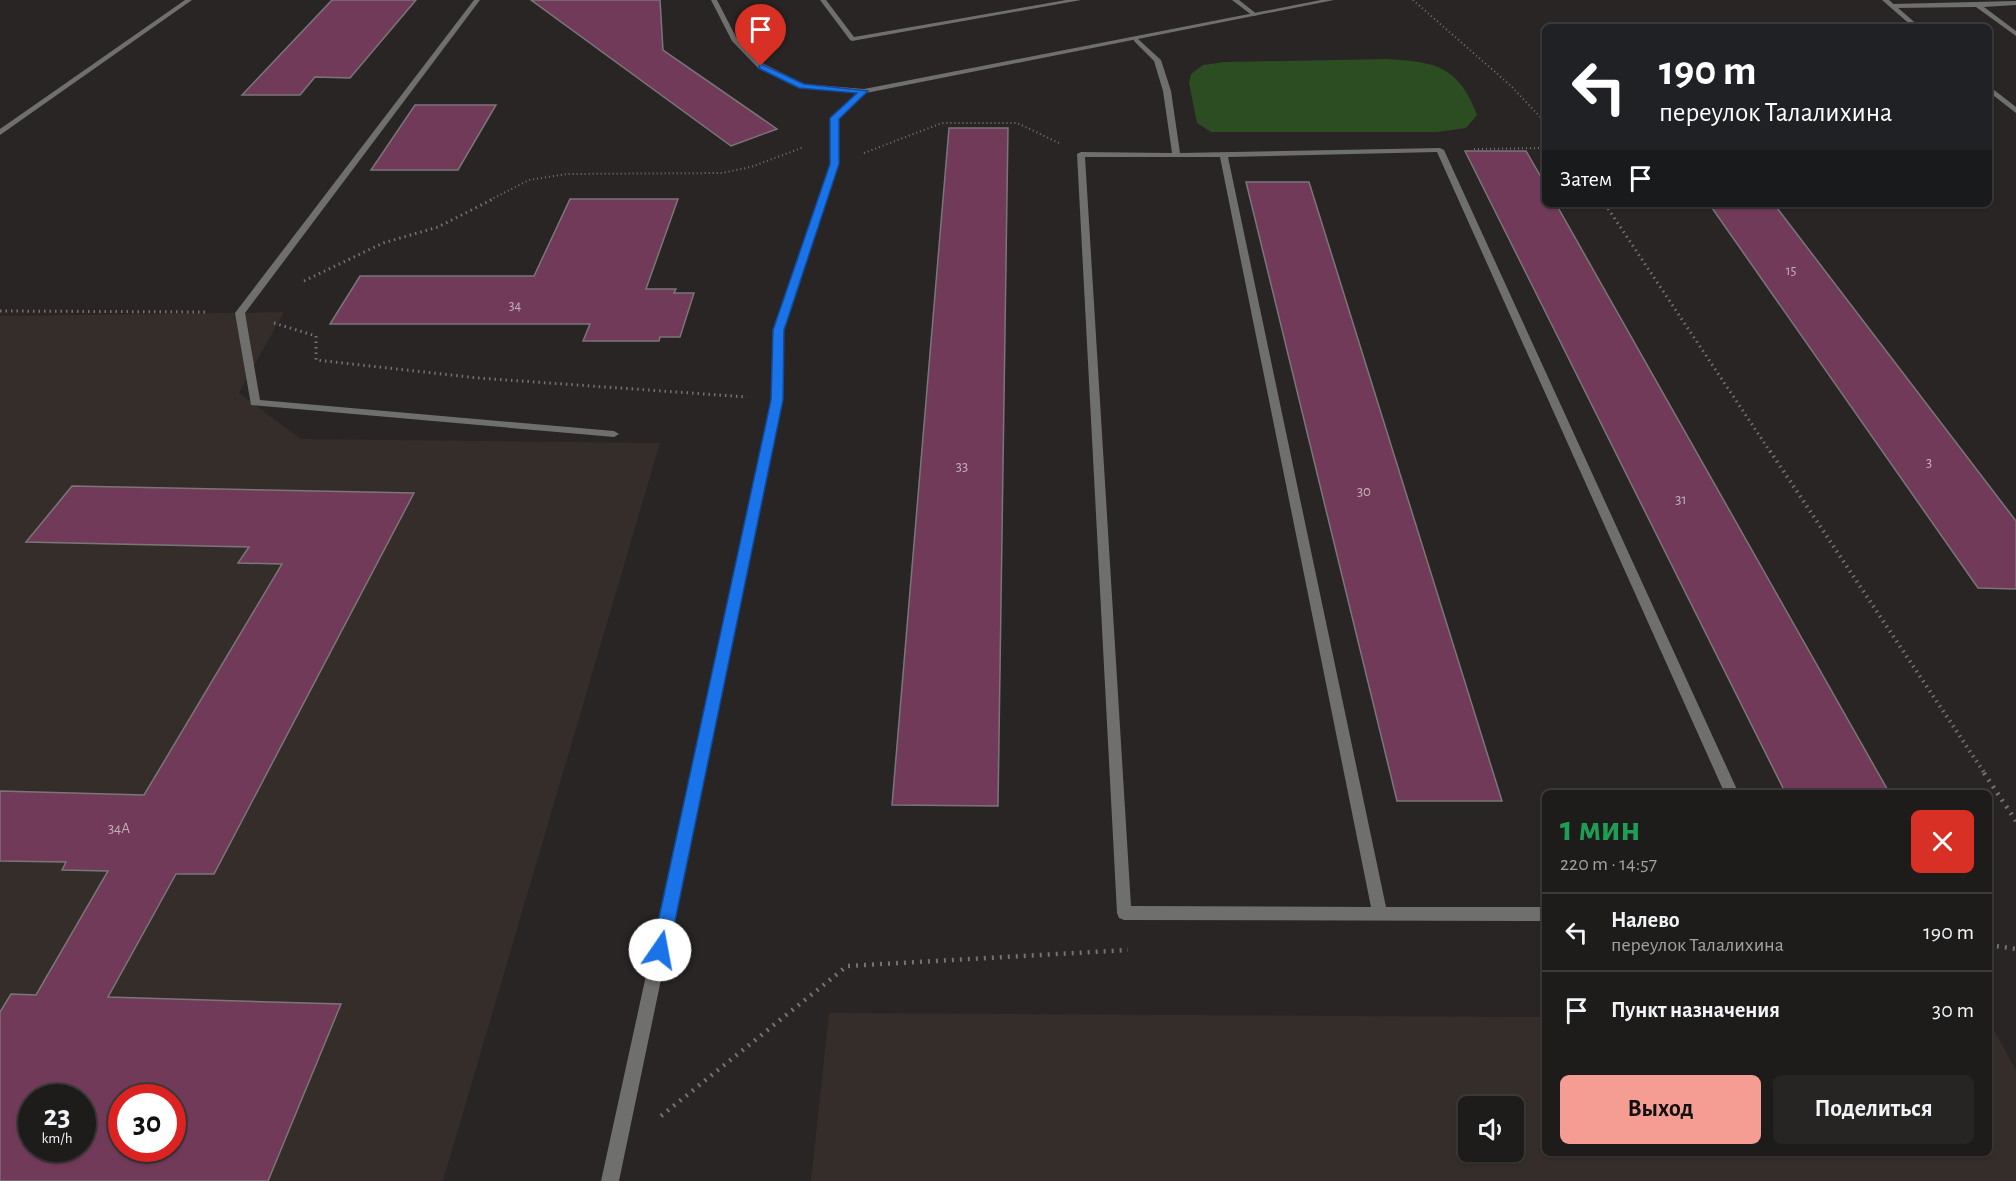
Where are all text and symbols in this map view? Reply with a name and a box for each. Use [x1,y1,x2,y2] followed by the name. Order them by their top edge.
[735,4,786,66] pin
[744,13,777,46] icon: arrive
[1560,48,1638,126] icon: left
[1659,50,1757,92] text: 190 m
[1659,99,1892,126] text: переулок Талалихина
[1624,162,1657,195] icon: arrive
[1560,168,1612,190] text: Затем
[1786,264,1796,278] house number: 15
[509,299,522,313] house number: 34
[1926,455,1932,470] house number: 3
[956,459,968,474] house number: 33
[1357,484,1371,499] house number: 30
[1675,492,1687,507] house number: 31
[1911,810,1974,873] button: close
[1560,811,1640,847] text: 1 мин
[108,821,130,836] house number: 34А
[1560,854,1657,874] text: 220 m · 14:57
[1611,909,1680,931] text: Налево
[1560,916,1593,949] icon: left
[628,918,692,982] position arrow
[1923,921,1974,943] text: 190 m
[1611,935,1784,955] text: переулок Талалихина
[1560,994,1593,1027] icon: arrive
[1611,999,1780,1021] text: Пункт назначения
[1932,999,1974,1021] text: 30 m
[1560,1075,1761,1144] button: Выход
[1773,1075,1974,1144] button: Поделиться
[108,1084,186,1162] speed limit sign: 30
[1458,1096,1524,1162] map controls
[1458,1096,1524,1162] button: sound
[43,1101,71,1131] text: 23
[42,1131,72,1146] text: km/h

